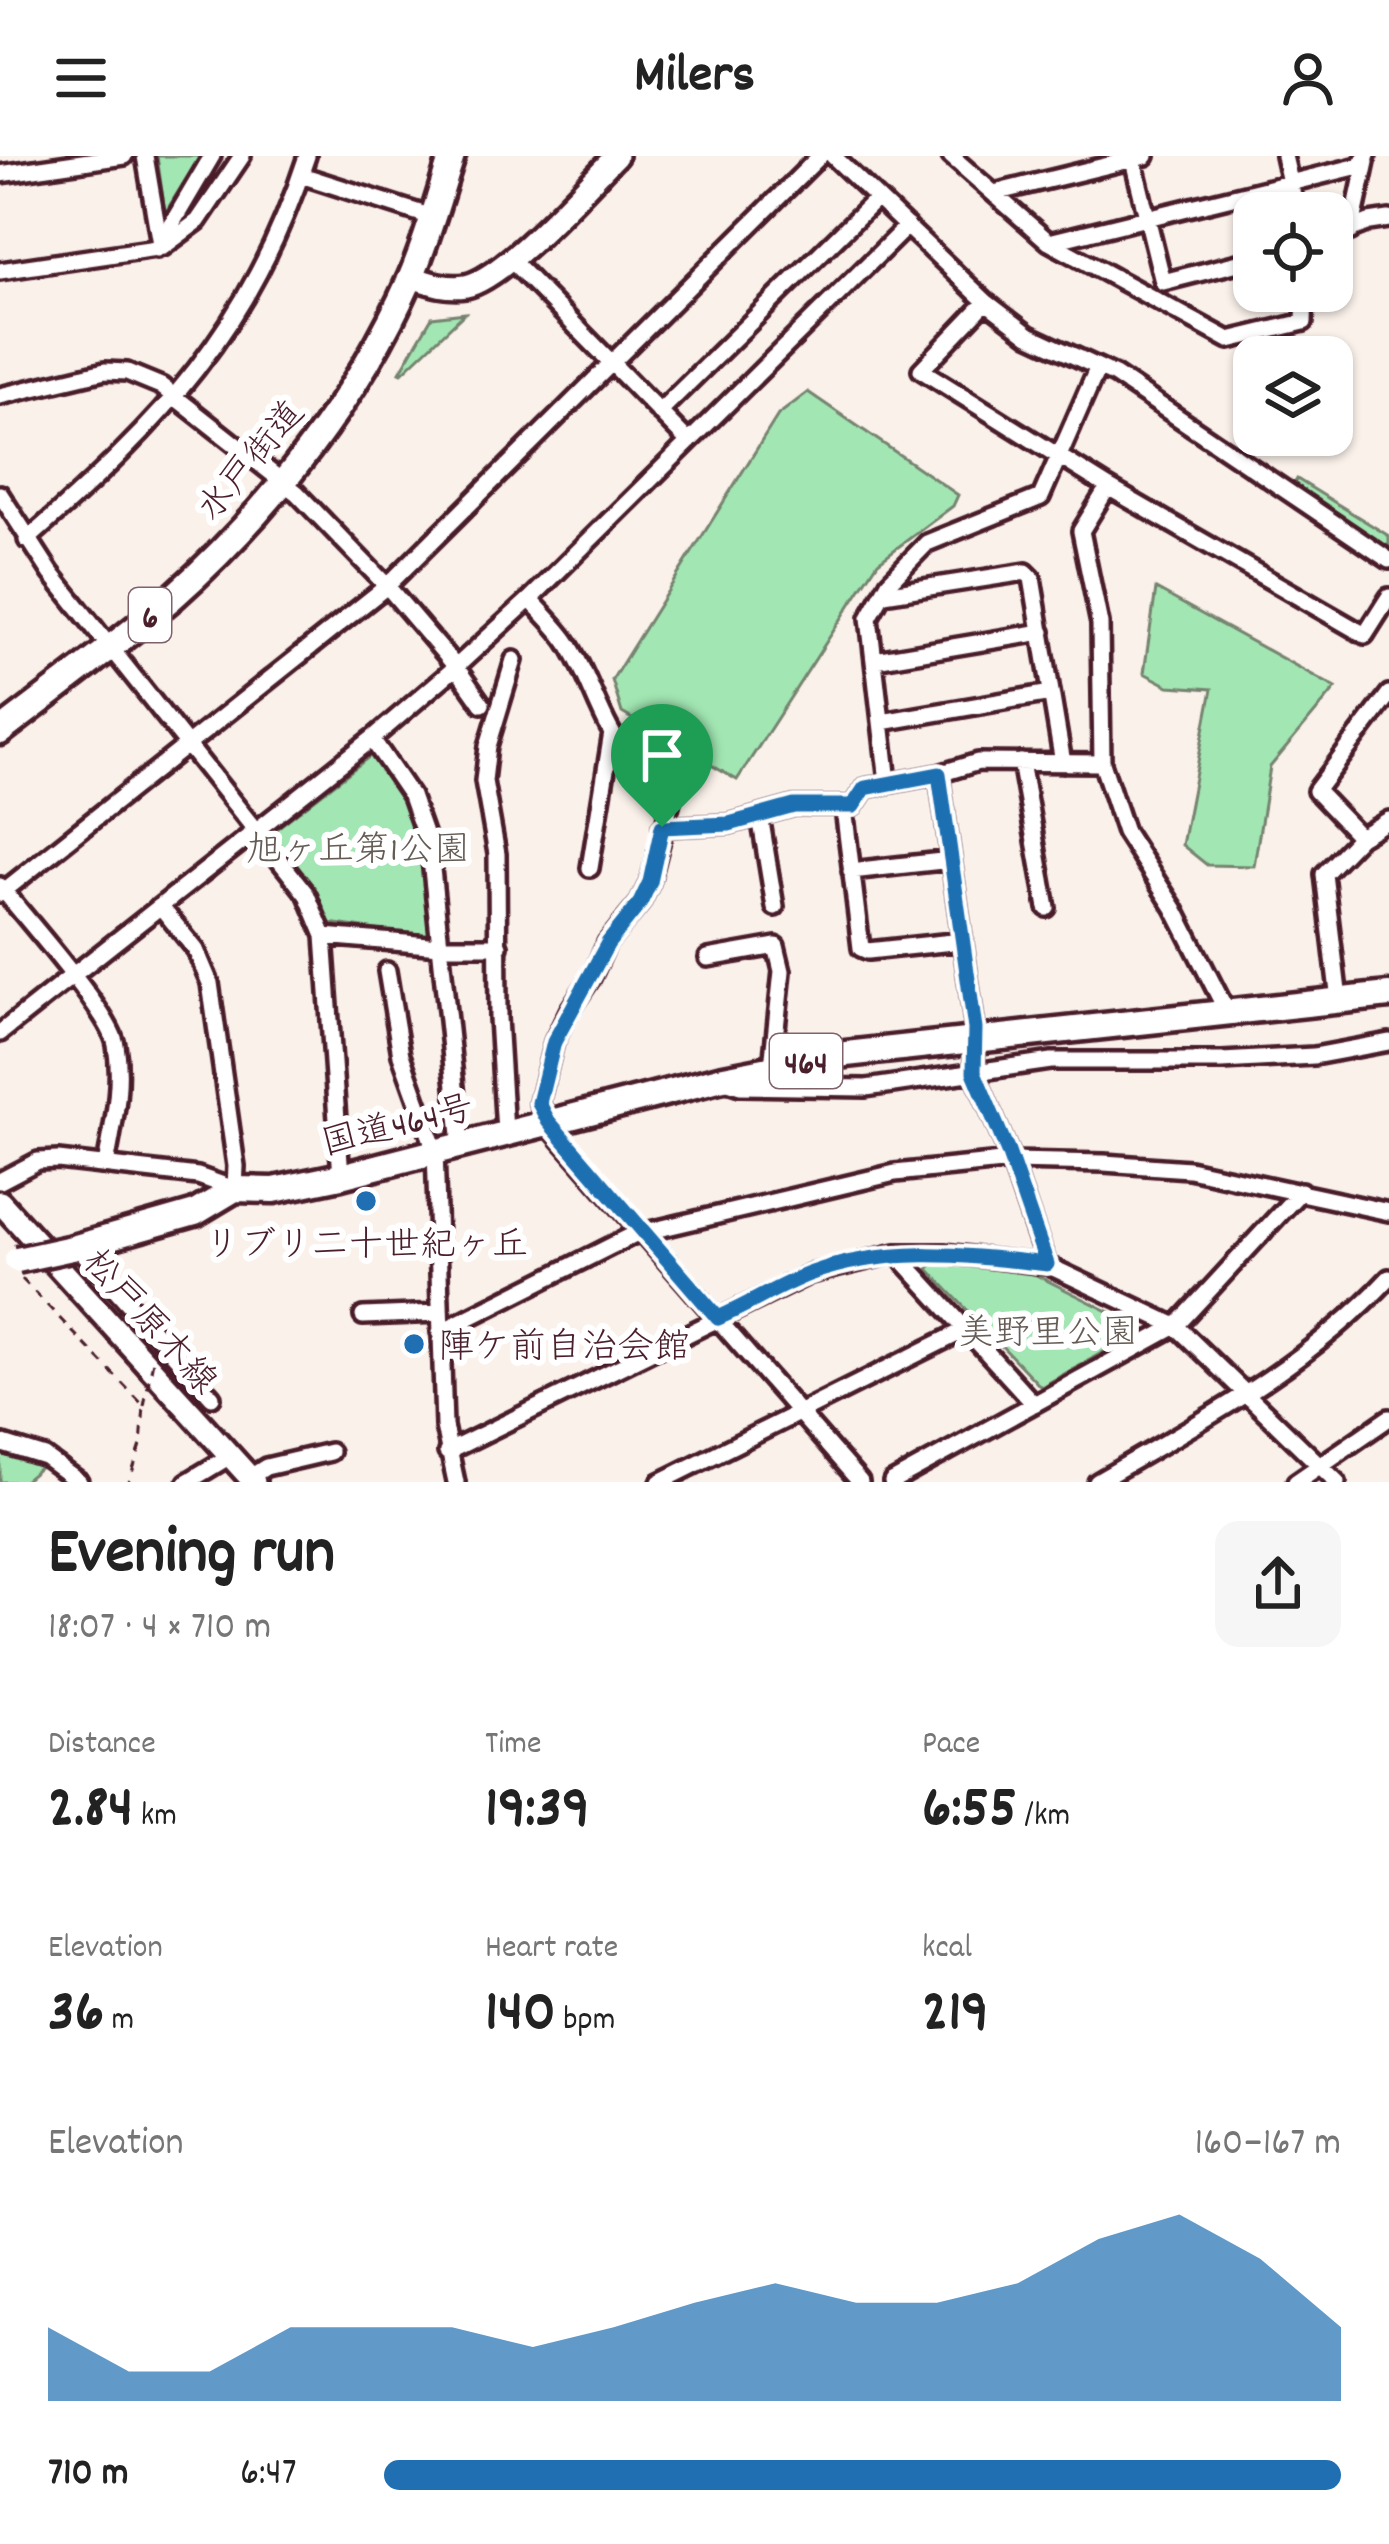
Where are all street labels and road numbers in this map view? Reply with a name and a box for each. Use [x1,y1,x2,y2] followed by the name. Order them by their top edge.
[187,391,320,535] street label: 水戸街道
[129,588,171,642] road number: 6
[770,1034,842,1088] road number: 464
[317,1085,480,1173] street label: 国道464号
[68,1240,227,1408] street label: 松戸原木線

